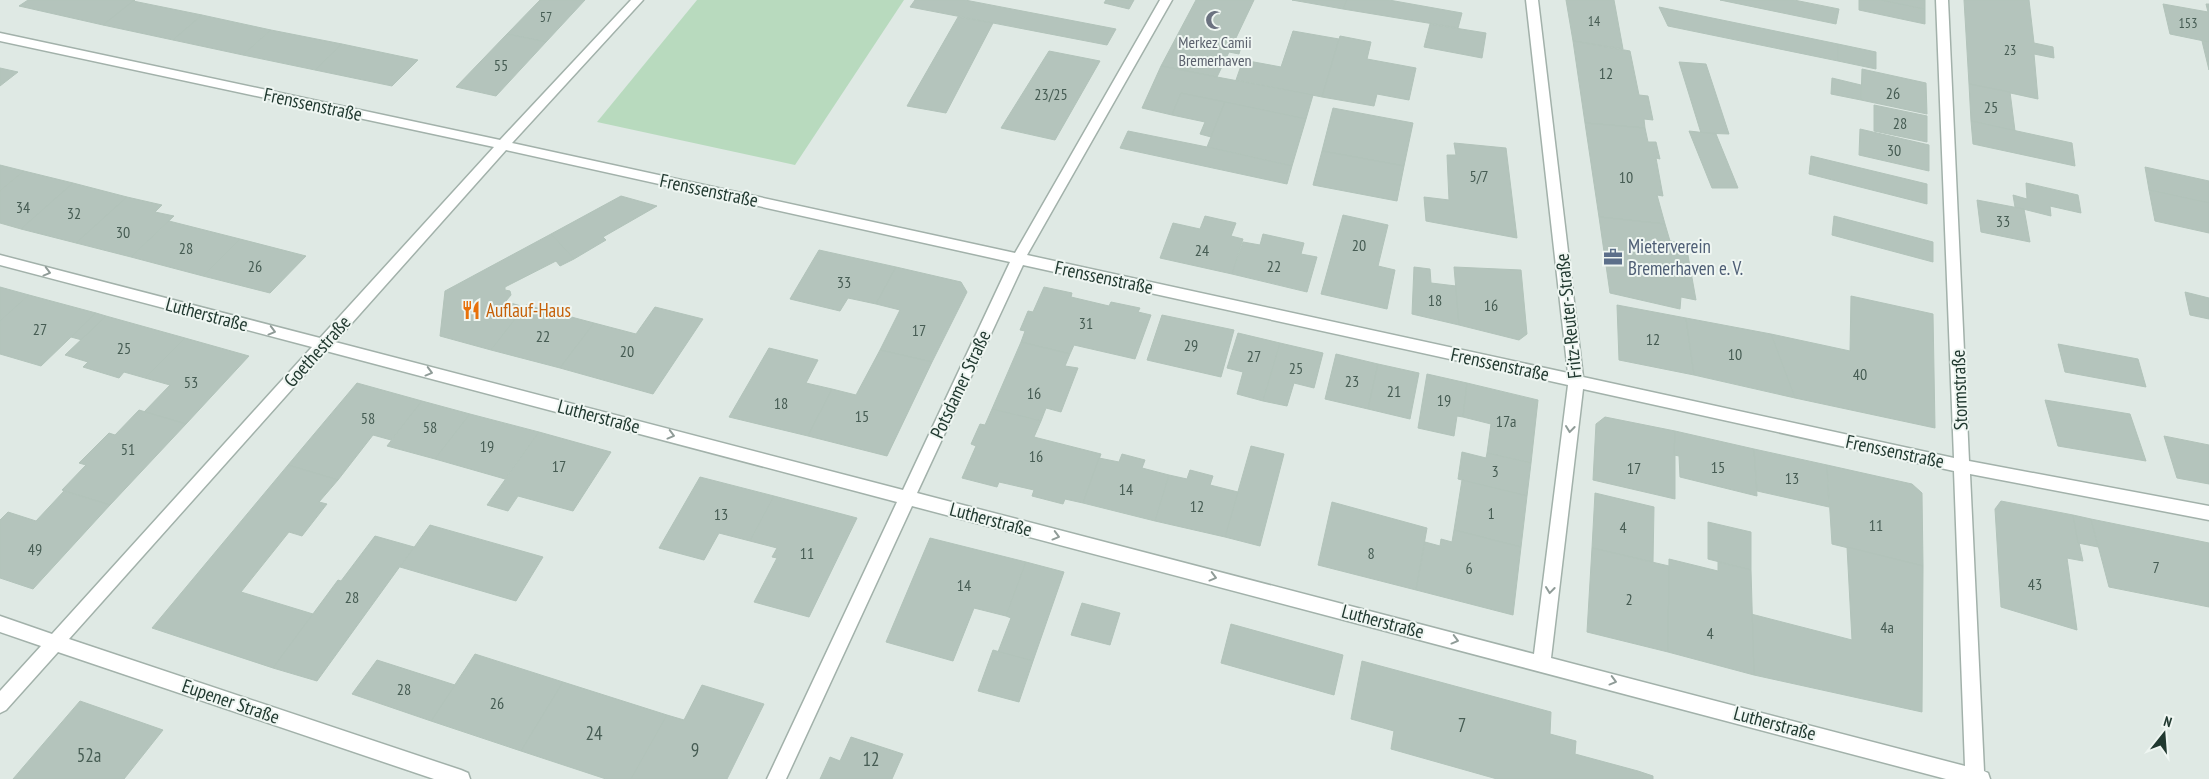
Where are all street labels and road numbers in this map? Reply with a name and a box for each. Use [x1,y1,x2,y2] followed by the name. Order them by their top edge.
[262,82,364,126] street label: Frenssenstraße
[658,168,760,212] street label: Frenssenstraße
[1549,252,1586,380] street label: Fritz-Reuter-Straße
[1053,255,1155,299] street label: Frenssenstraße
[163,292,251,337] street label: Lutherstraße
[278,310,356,392] street label: Goethestraße
[925,326,996,442] street label: Potsdamer Straße
[1449,342,1551,386] street label: Frenssenstraße
[1946,349,1972,431] street label: Stormstraße
[555,394,643,439] street label: Lutherstraße
[1844,429,1946,473] street label: Frenssenstraße
[947,497,1035,542] street label: Lutherstraße
[1339,599,1427,644] street label: Lutherstraße
[179,673,283,729] street label: Eupener Straße
[1731,701,1819,746] street label: Lutherstraße

